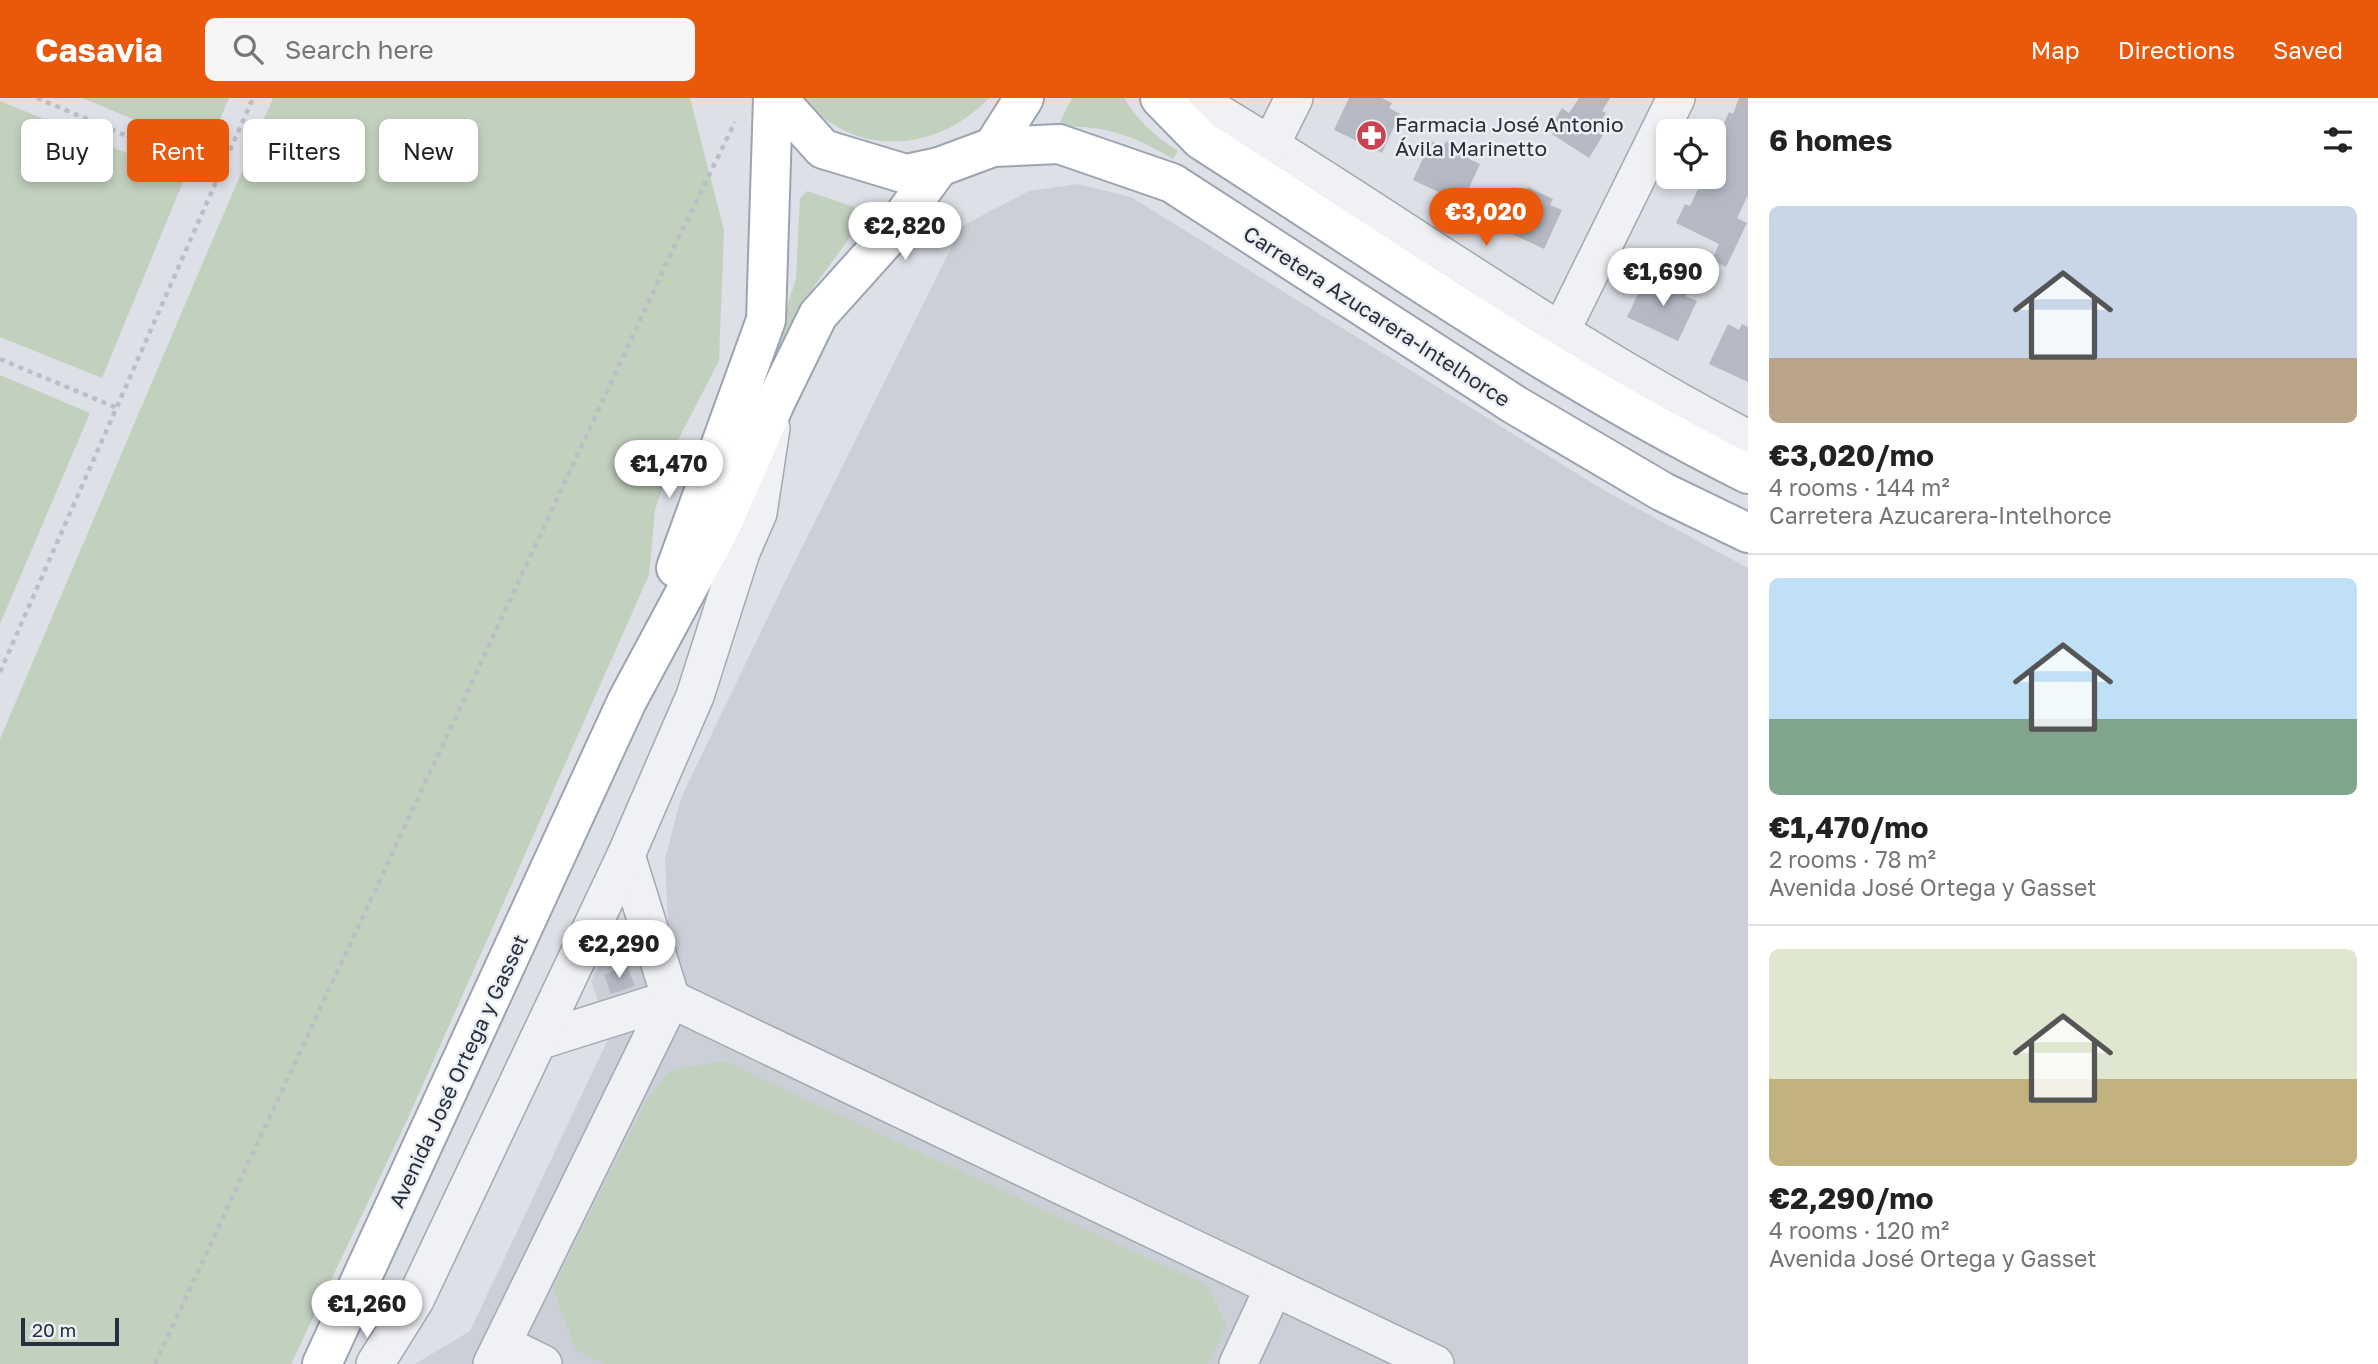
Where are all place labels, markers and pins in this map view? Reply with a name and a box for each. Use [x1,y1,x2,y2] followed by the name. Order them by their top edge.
[1395,111,1624,161] place label: Farmacia José Antonio Ávila Marinetto
[1355,119,1389,153] pharmacy icon: Farmacia José Antonio Ávila Marinetto
[1429,188,1543,248] pin: €3,020
[848,202,962,262] pin: €2,820
[1606,248,1720,308] pin: €1,690
[612,440,726,500] pin: €1,470
[562,920,676,980] pin: €2,290
[310,1280,424,1340] pin: €1,260

